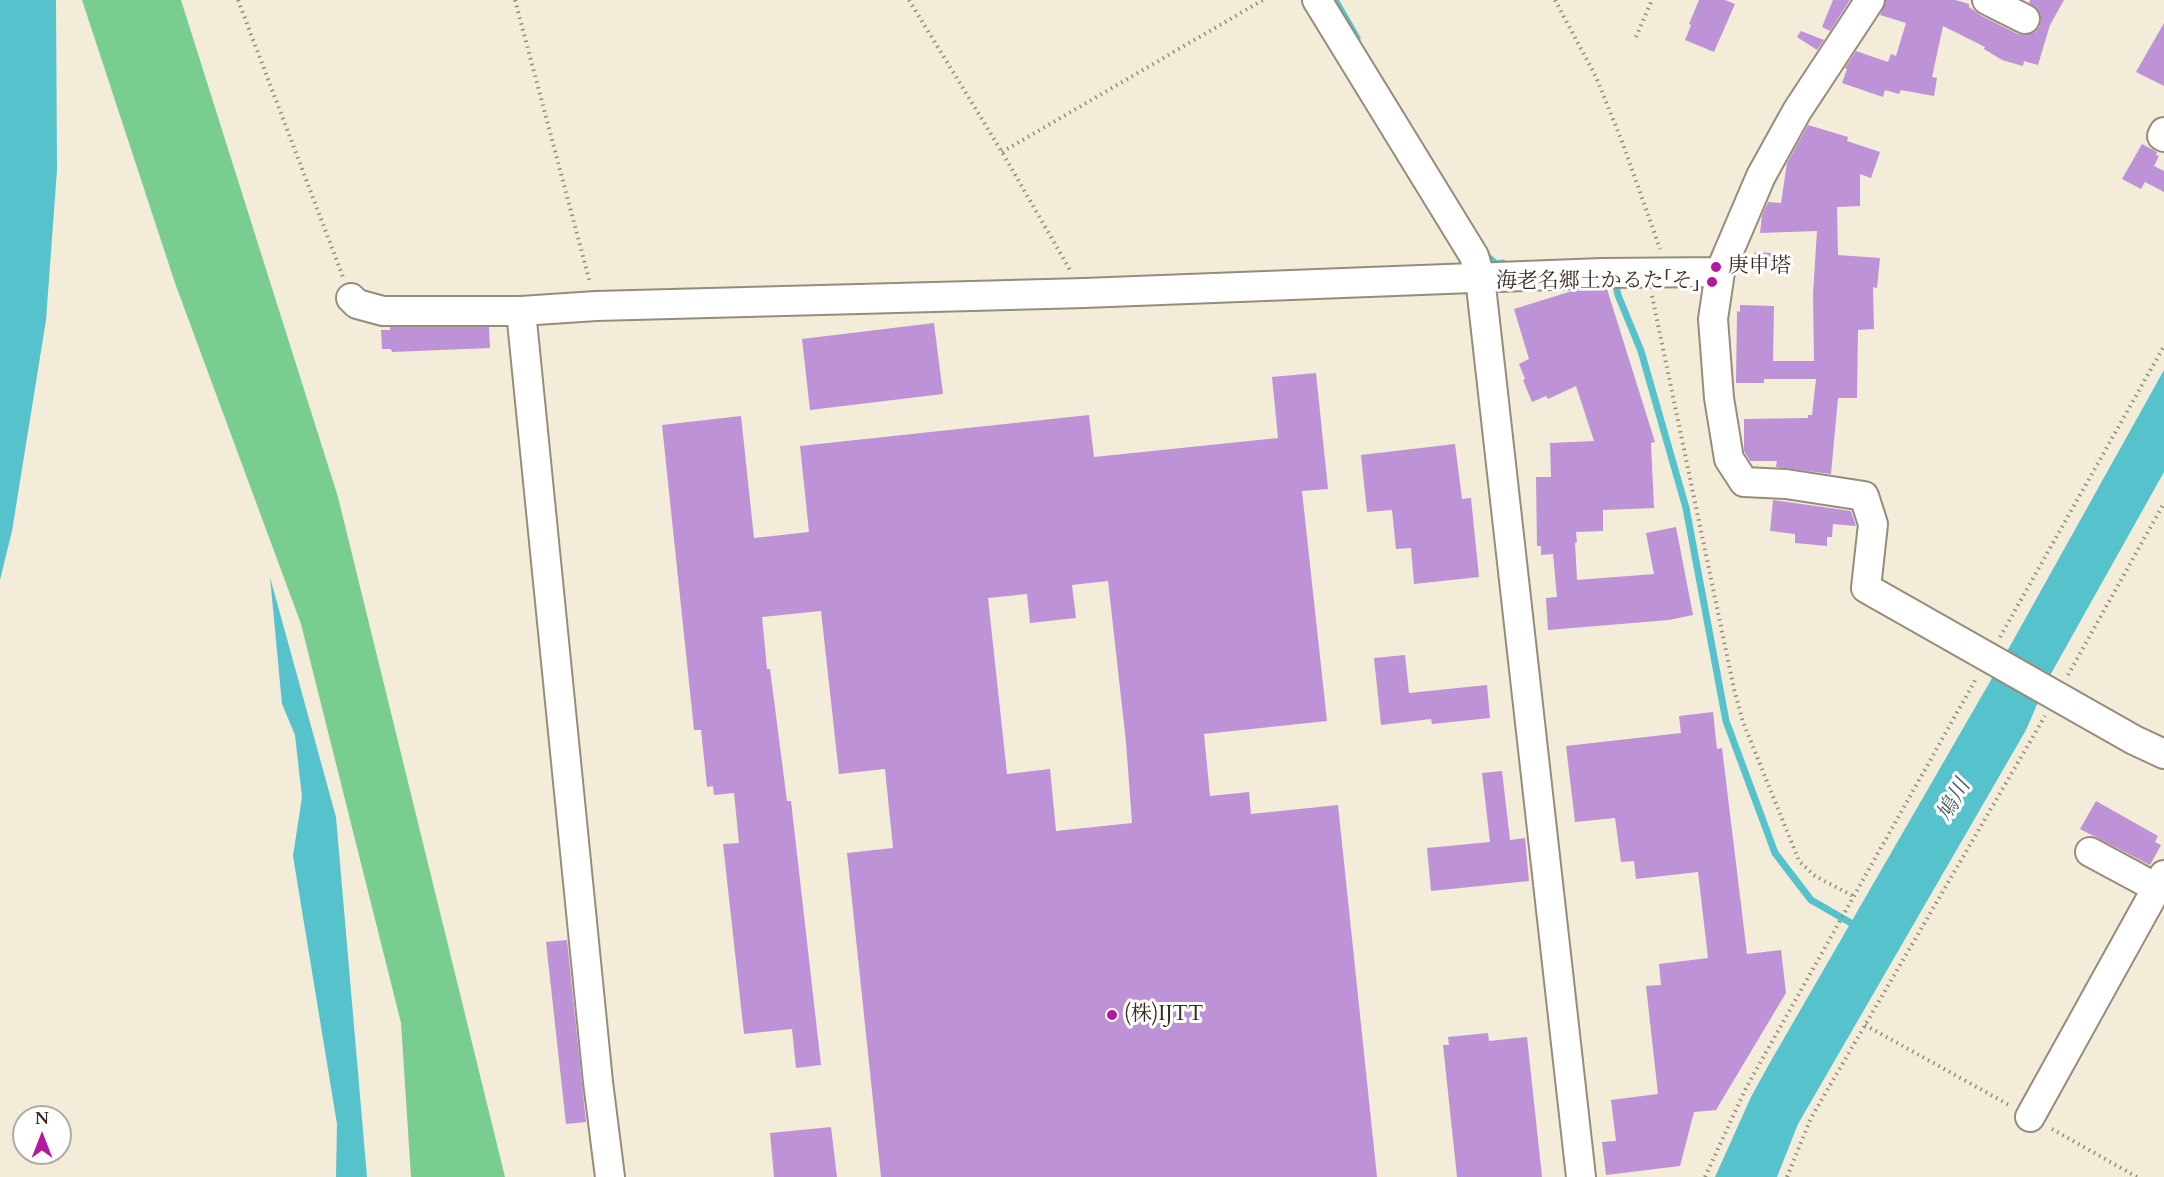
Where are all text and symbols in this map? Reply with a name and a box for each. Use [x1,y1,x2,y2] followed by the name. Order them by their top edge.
[1728,254,1791,280] place label: 庚申塔
[1709,260,1723,274] marker: 庚申塔
[1496,269,1700,295] place label: 海老名郷土かるた「そ」
[1705,275,1719,289] marker: 海老名郷土かるた「そ」
[1933,775,1977,827] water label: 鳩川
[1124,1002,1203,1028] place label: (株)IJTT
[1105,1008,1119,1022] marker: (株)IJTT
[12,1105,72,1165] north arrow
[35,1108,49,1130] text: N

